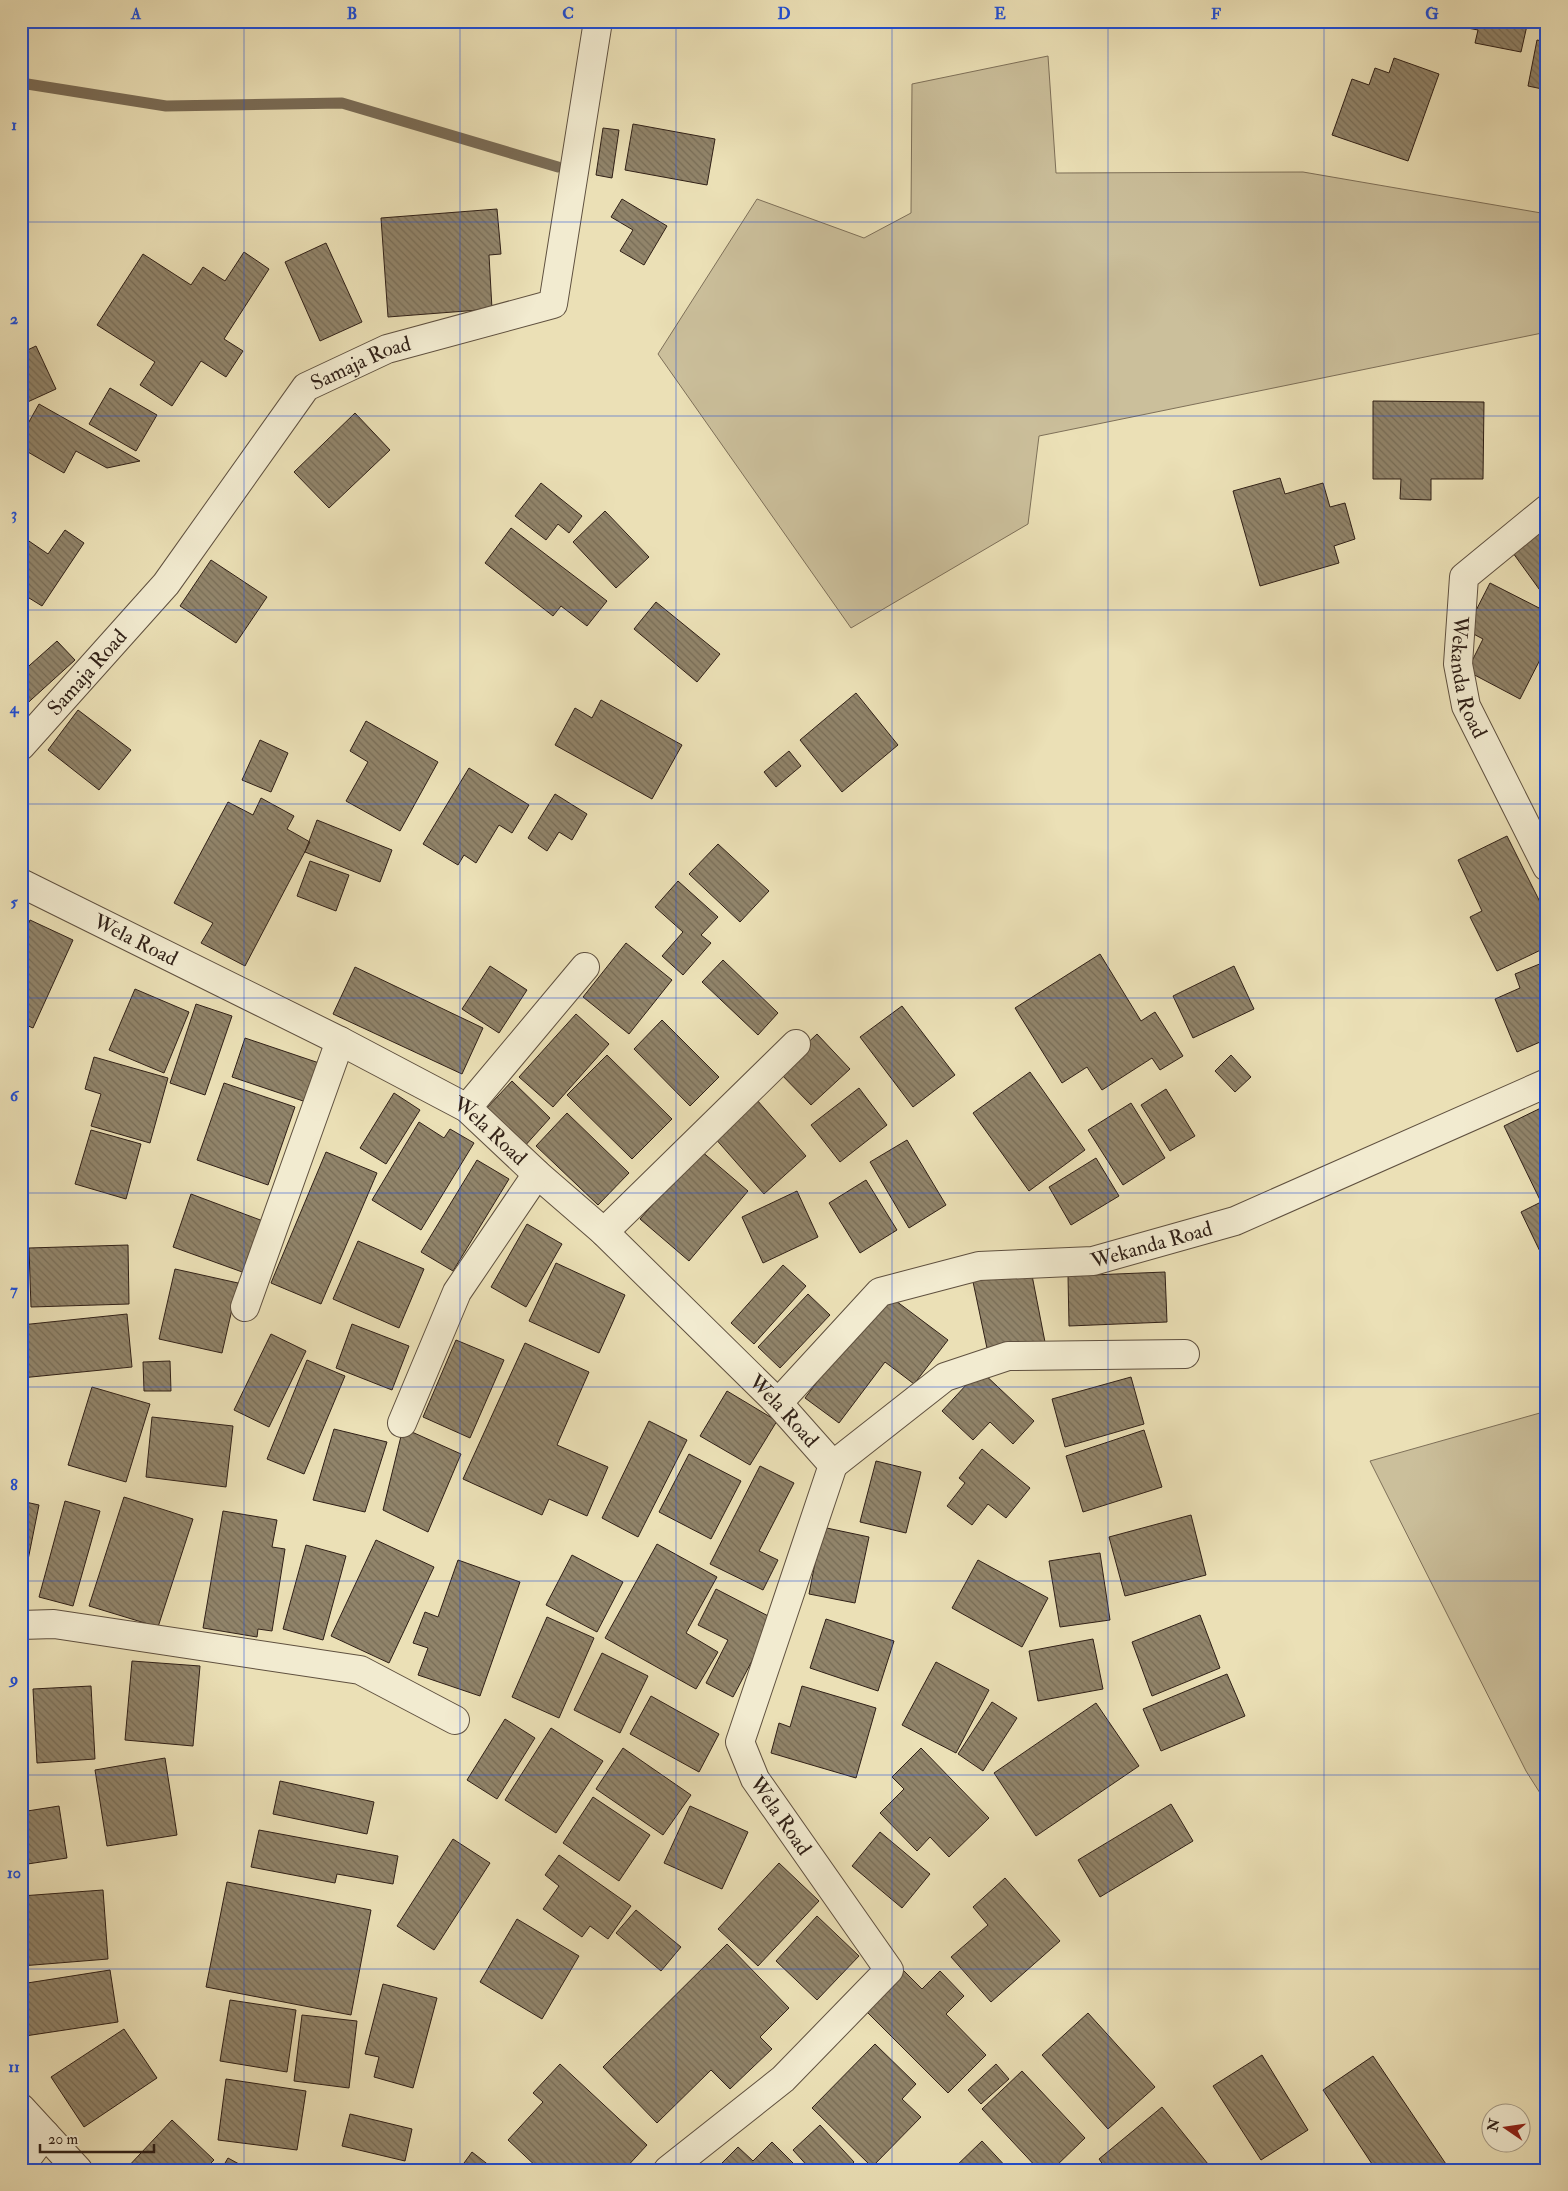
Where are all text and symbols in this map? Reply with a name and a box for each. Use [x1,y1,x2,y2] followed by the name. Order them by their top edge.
[130,4,142,24] text: A
[347,4,357,24] text: B
[562,4,574,24] text: C
[777,4,791,24] text: D
[994,4,1006,24] text: E
[1211,4,1221,24] text: F
[1425,4,1439,24] text: G
[11,115,17,135] text: 1
[10,309,18,329] text: 2
[306,330,414,397] street label: Samaja Road
[11,504,17,524] text: 3
[1445,614,1494,743] street label: Wekanda Road
[41,623,133,721] street label: Samaja Road
[9,698,20,718] text: 4
[10,892,18,912] text: 5
[88,907,183,972] street label: Wela Road
[10,1086,20,1106] text: 6
[448,1090,533,1172] street label: Wela Road
[1087,1214,1216,1275] street label: Wekanda Road
[10,1280,18,1300] text: 7
[742,1368,825,1454] street label: Wela Road
[10,1475,18,1495] text: 8
[8,1669,18,1689] text: 9
[743,1770,818,1861] street label: Wela Road
[7,1863,21,1883] text: 10
[8,2057,20,2077] text: 11
[1480,2104,1530,2154] north arrow
[1484,2117,1504,2134] text: N
[40,2121,154,2153] scale bar
[48,2130,78,2149] text: 20 m

